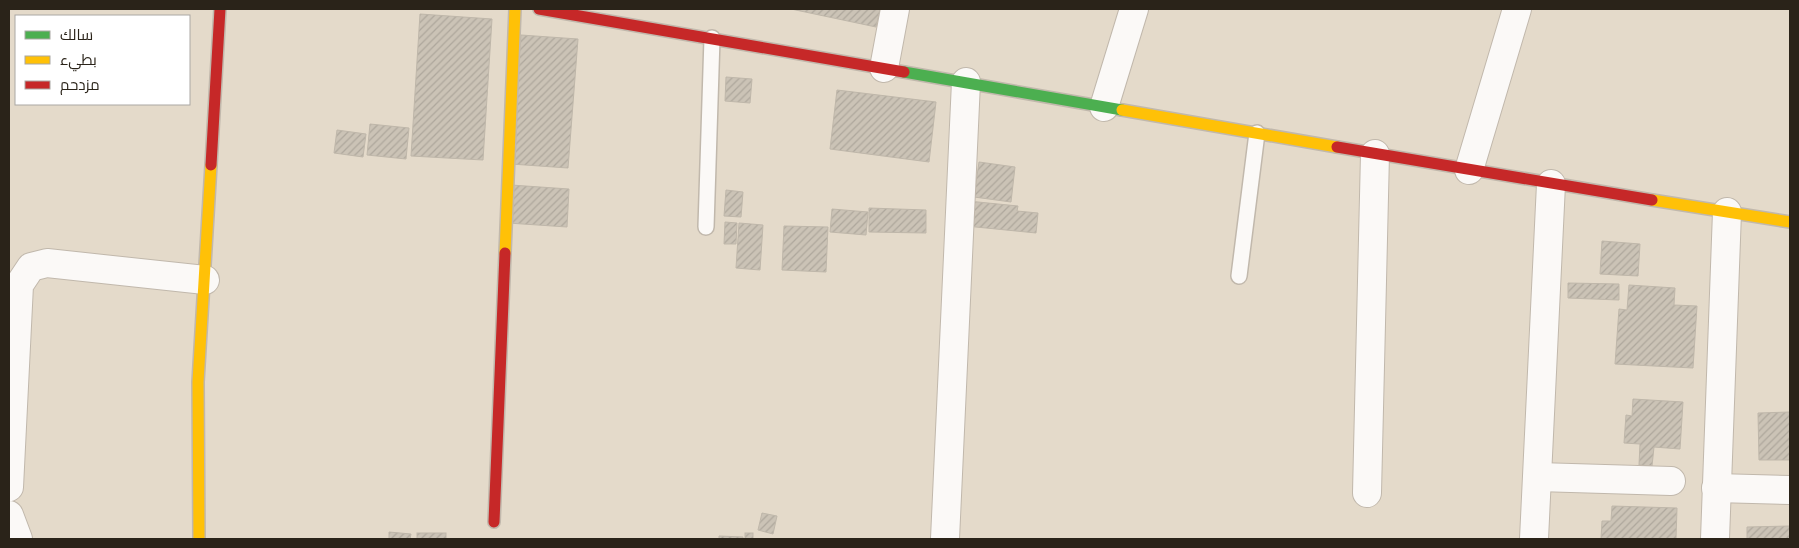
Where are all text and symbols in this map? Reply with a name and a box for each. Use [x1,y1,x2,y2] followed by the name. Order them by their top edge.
[15,15,190,105] legend
[60,25,93,44] text: سالك
[60,50,97,72] text: بطيء
[60,75,100,95] text: مزدحم

